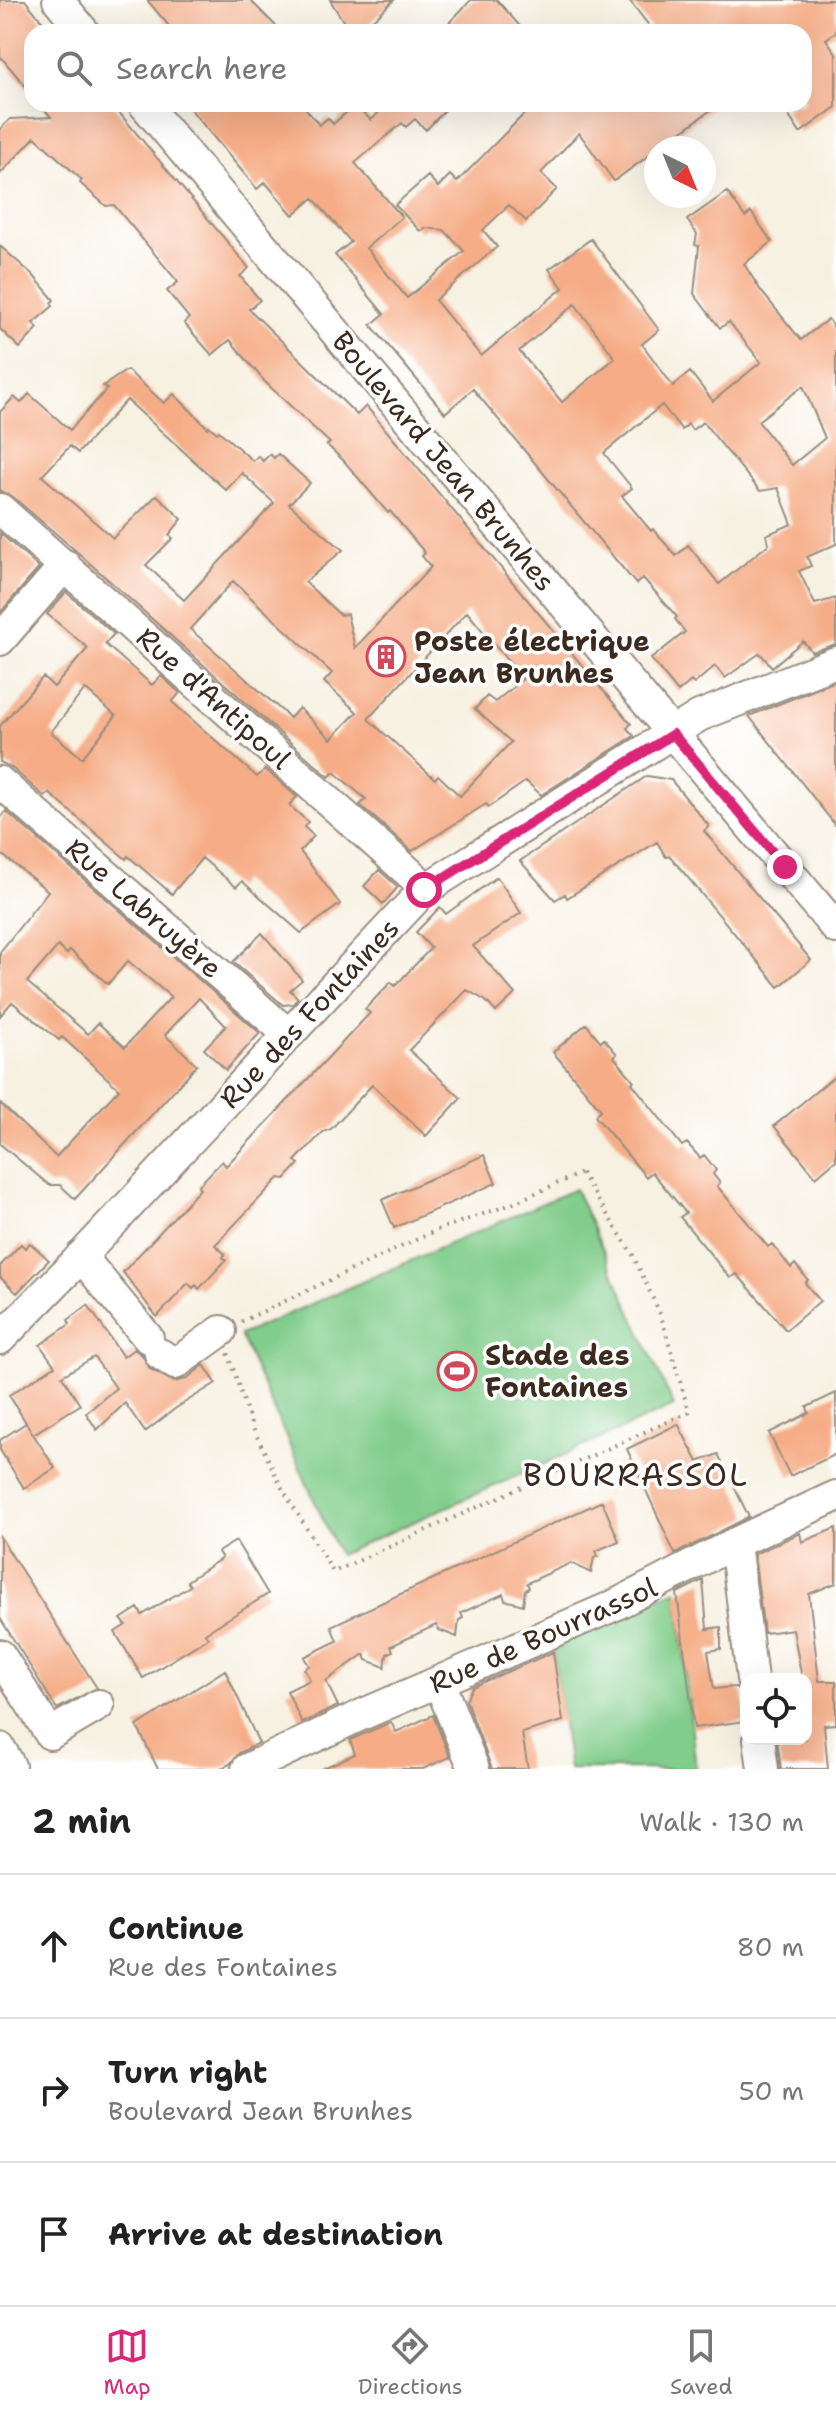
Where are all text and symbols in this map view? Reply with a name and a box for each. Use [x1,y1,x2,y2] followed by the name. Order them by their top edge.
[24,24,812,112] search box
[52,46,96,90] icon: search
[116,48,287,89] text: Search here
[644,136,716,208] north arrow
[324,323,564,599] street label: Boulevard Jean Brunhes
[129,618,300,778] street label: Rue d'Antipoul
[414,622,650,692] place label: Poste électrique Jean Brunhes
[365,636,407,678] building icon: Poste électrique Jean Brunhes
[58,829,230,987] street label: Rue Labruyère
[767,849,803,885] route end
[406,872,442,908] route start
[211,910,407,1116] street label: Rue des Fontaines
[485,1336,630,1406] place label: Stade des Fontaines
[436,1350,478,1392] sports icon: Stade des Fontaines
[523,1453,749,1496] district label: BOURRASSOL
[423,1567,663,1702] street label: Rue de Bourrassol
[740,1673,812,1745] map controls
[740,1673,812,1745] button: locate
[32,1798,131,1844] text: 2 min
[639,1804,804,1839] text: Walk · 130 m
[108,1908,244,1949] text: Continue
[32,1924,76,1968] icon: ahead
[737,1929,804,1964] text: 80 m
[108,1949,338,1984] text: Rue des Fontaines
[108,2052,267,2093] text: Turn right
[32,2068,76,2112] icon: right
[739,2073,804,2108] text: 50 m
[108,2093,413,2128] text: Boulevard Jean Brunhes
[32,2212,76,2256] icon: arrive
[108,2214,443,2255] text: Arrive at destination
[104,2324,151,2401] tab: Map
[358,2324,463,2401] tab: Directions
[670,2324,732,2401] tab: Saved

